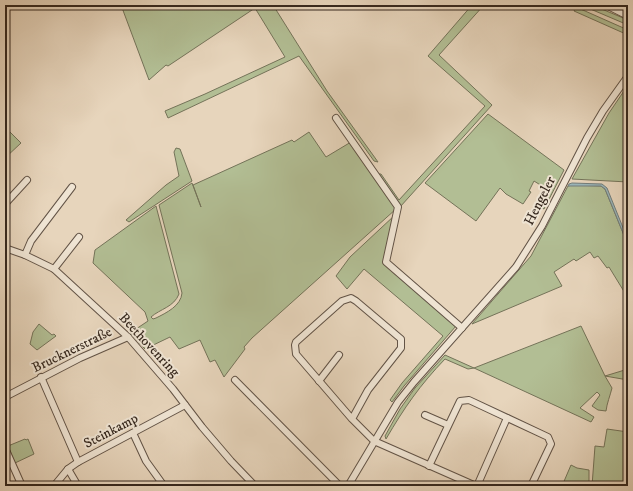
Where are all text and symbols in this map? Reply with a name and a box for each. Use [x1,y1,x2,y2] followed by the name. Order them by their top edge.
[520,173,560,228] street label: Hengeler
[115,309,183,381] street label: Beethovenring
[29,323,115,377] street label: Brucknerstraße
[81,409,141,453] street label: Steinkamp

